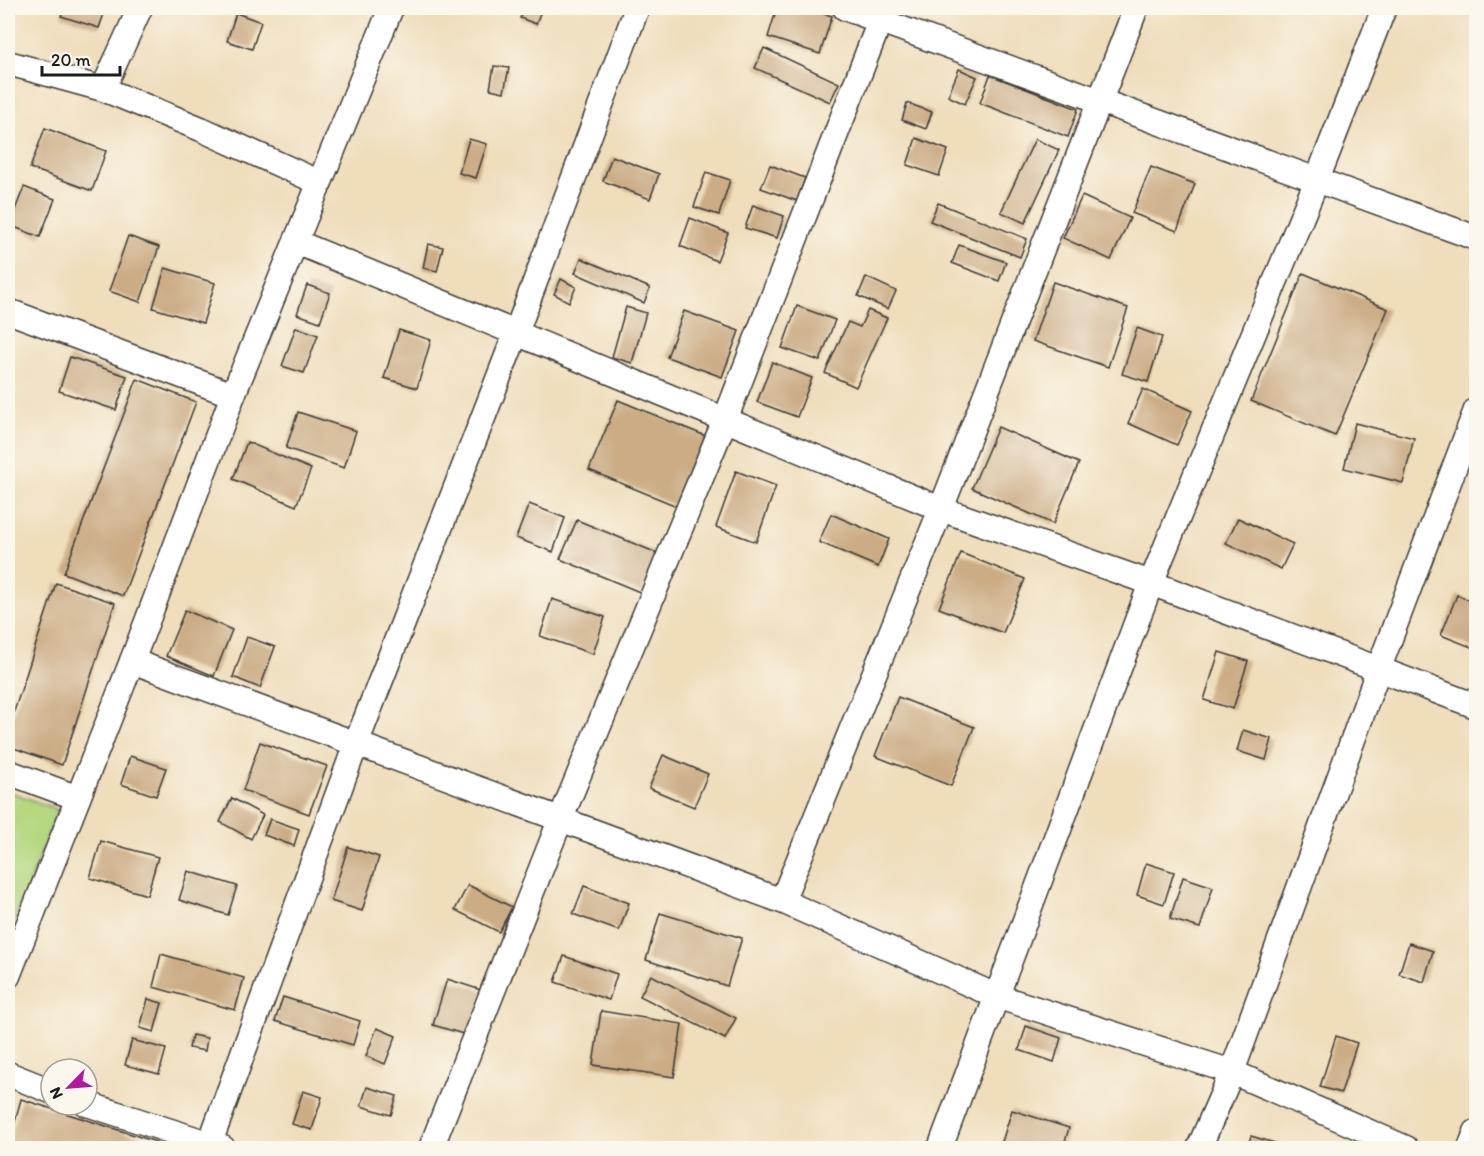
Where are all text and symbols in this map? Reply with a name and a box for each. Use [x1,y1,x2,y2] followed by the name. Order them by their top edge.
[42,39,120,77] scale bar
[51,49,91,71] text: 20 m
[39,1057,99,1117] north arrow
[45,1084,67,1102] text: N

